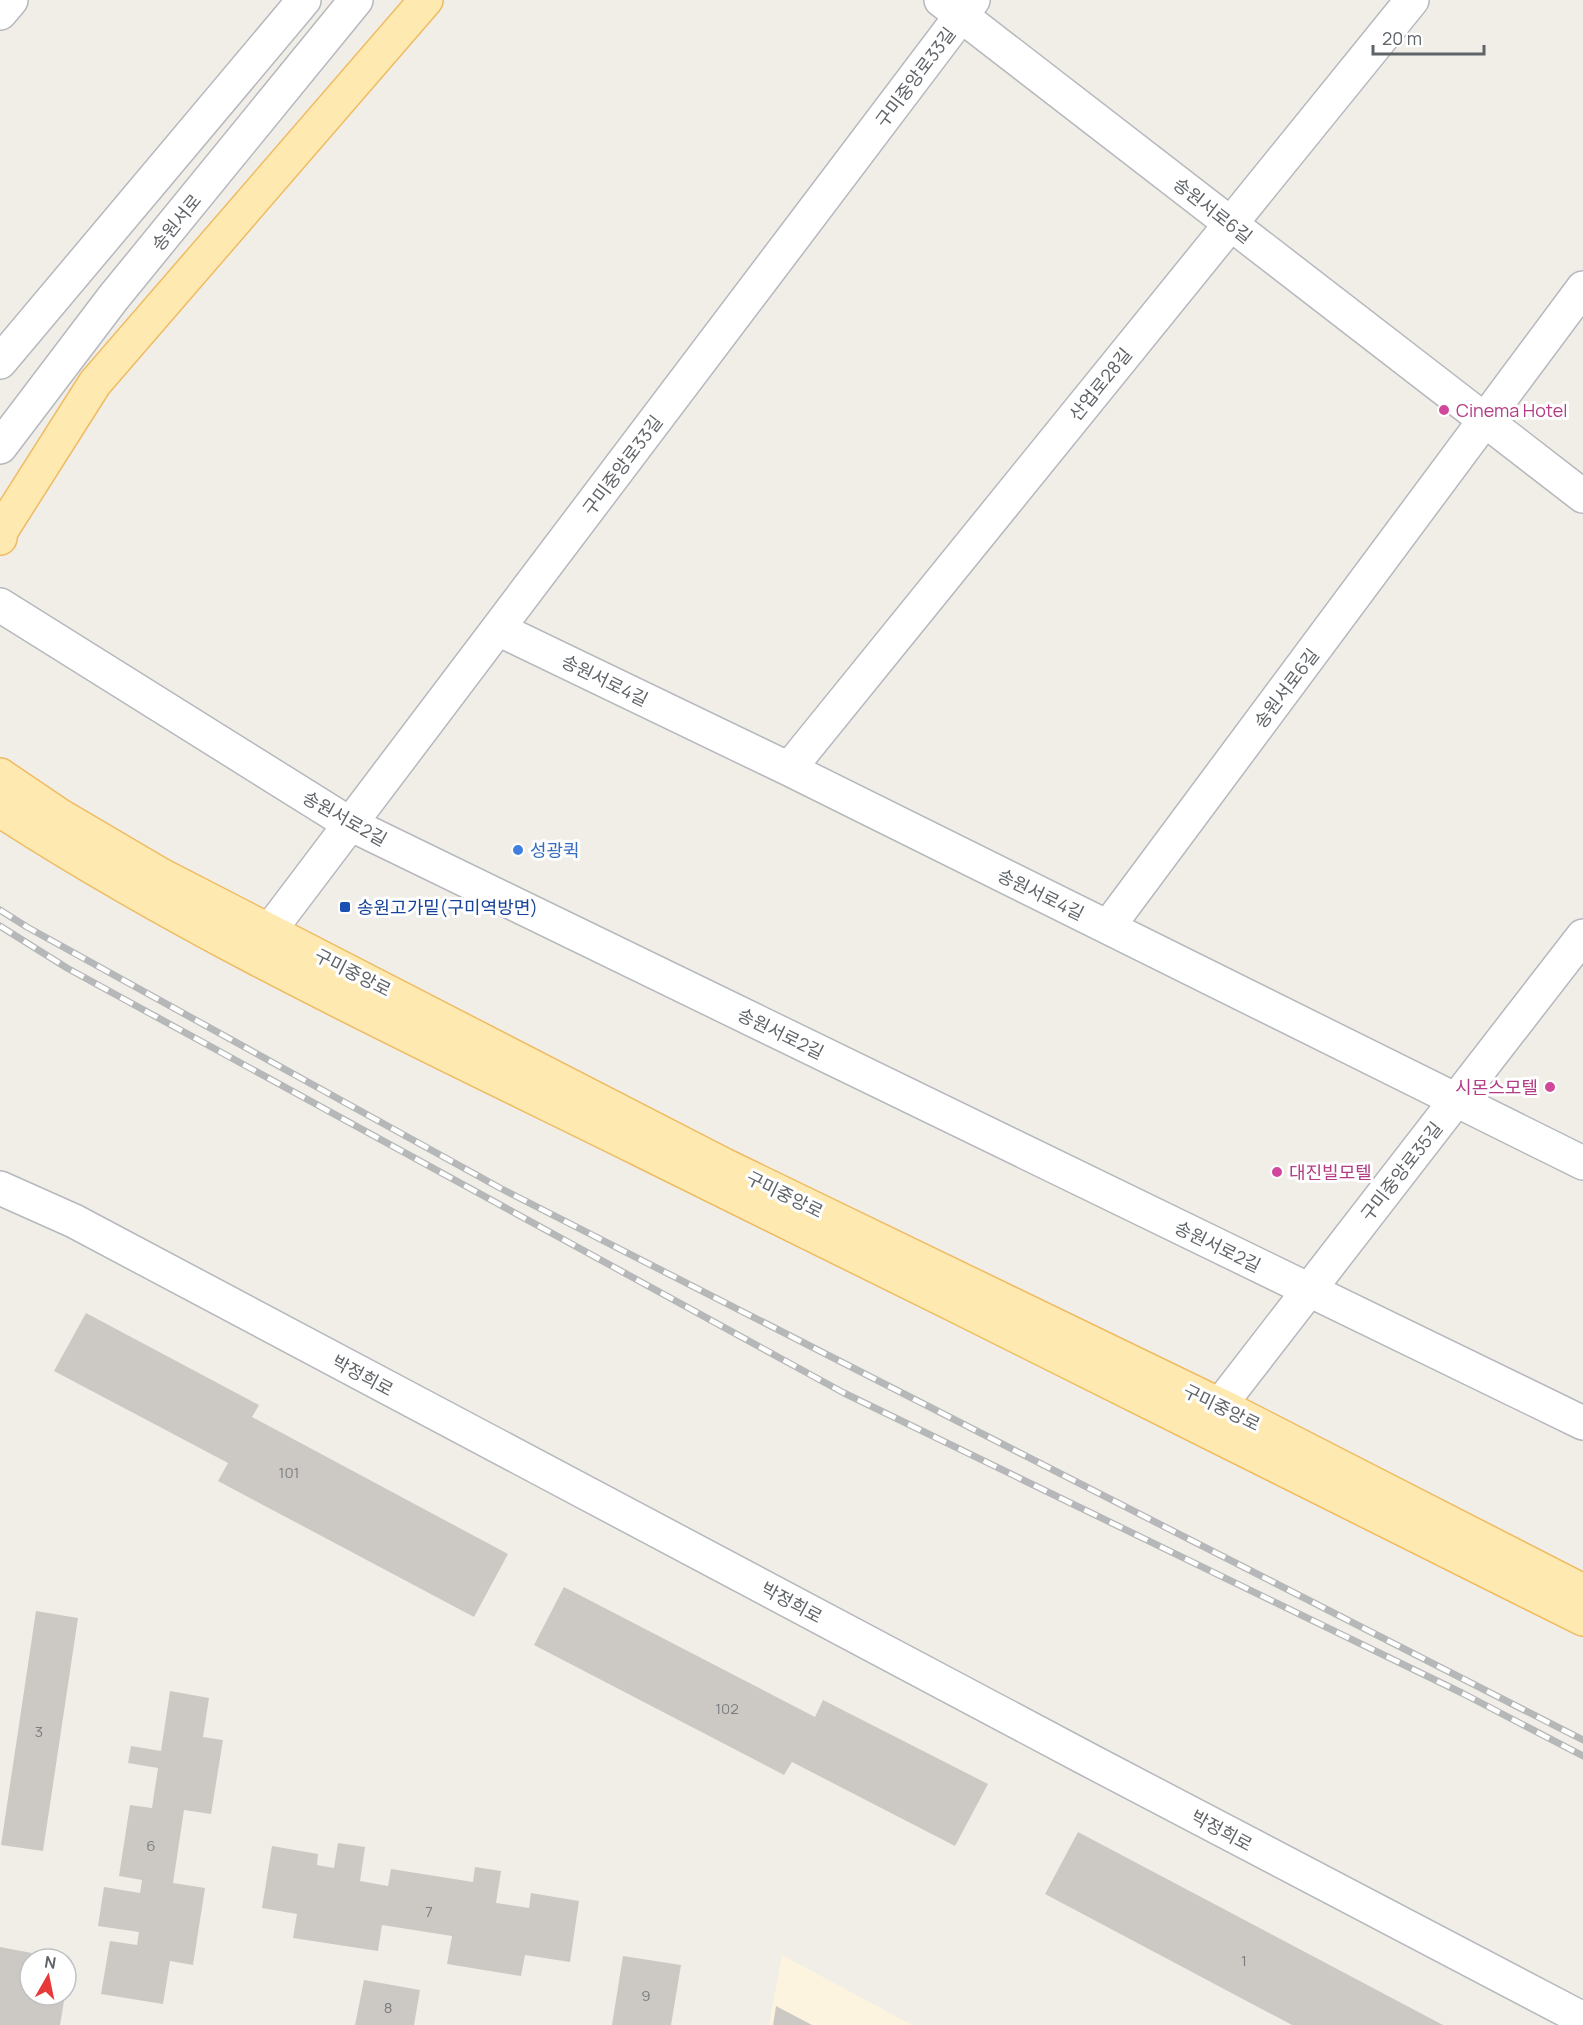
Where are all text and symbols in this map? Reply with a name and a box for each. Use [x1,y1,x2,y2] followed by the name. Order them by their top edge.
[1373,18,1484,56] scale bar
[870,22,960,132] street label: 구미중앙로33길
[1382,26,1422,50] text: 20 m
[1169,172,1257,248] street label: 송원서로6길
[146,189,206,255] street label: 송원서로
[1063,343,1137,425] street label: 산업로28길
[1456,398,1567,422] place label: Cinema Hotel
[1437,403,1451,417] marker: Cinema Hotel
[577,410,667,520] street label: 구미중앙로33길
[1248,643,1324,733] street label: 송원서로6길
[558,649,652,711] street label: 송원서로4길
[298,785,392,851] street label: 송원서로2길
[530,838,580,862] place label: 성광퀵
[511,843,525,857] marker: 성광퀵
[994,863,1088,925] street label: 송원서로4길
[357,895,538,919] place label: 송원고가밑(구미역방면)
[338,900,352,914] marker: 송원고가밑(구미역방면)
[311,943,395,1001] street label: 구미중앙로
[734,1002,828,1064] street label: 송원서로2길
[1455,1075,1538,1099] place label: 시몬스모텔
[1543,1080,1557,1094] marker: 시몬스모텔
[1355,1116,1447,1226] street label: 구미중앙로35길
[1289,1160,1372,1184] place label: 대진빌모텔
[743,1165,827,1223] street label: 구미중앙로
[1270,1165,1284,1179] marker: 대진빌모텔
[1171,1215,1265,1277] street label: 송원서로2길
[328,1349,398,1401] street label: 박정희로
[1180,1378,1264,1436] street label: 구미중앙로
[279,1462,299,1483] house number: 101
[757,1576,827,1628] street label: 박정희로
[715,1698,739,1719] house number: 102
[35,1721,43,1742] house number: 3
[1187,1804,1257,1856] street label: 박정희로
[146,1835,156,1856] house number: 6
[425,1901,433,1922] house number: 7
[18,1947,78,2007] north arrow
[43,1950,58,1974] text: N
[1241,1950,1247,1971] house number: 1
[641,1985,651,2006] house number: 9
[384,1997,392,2018] house number: 8

